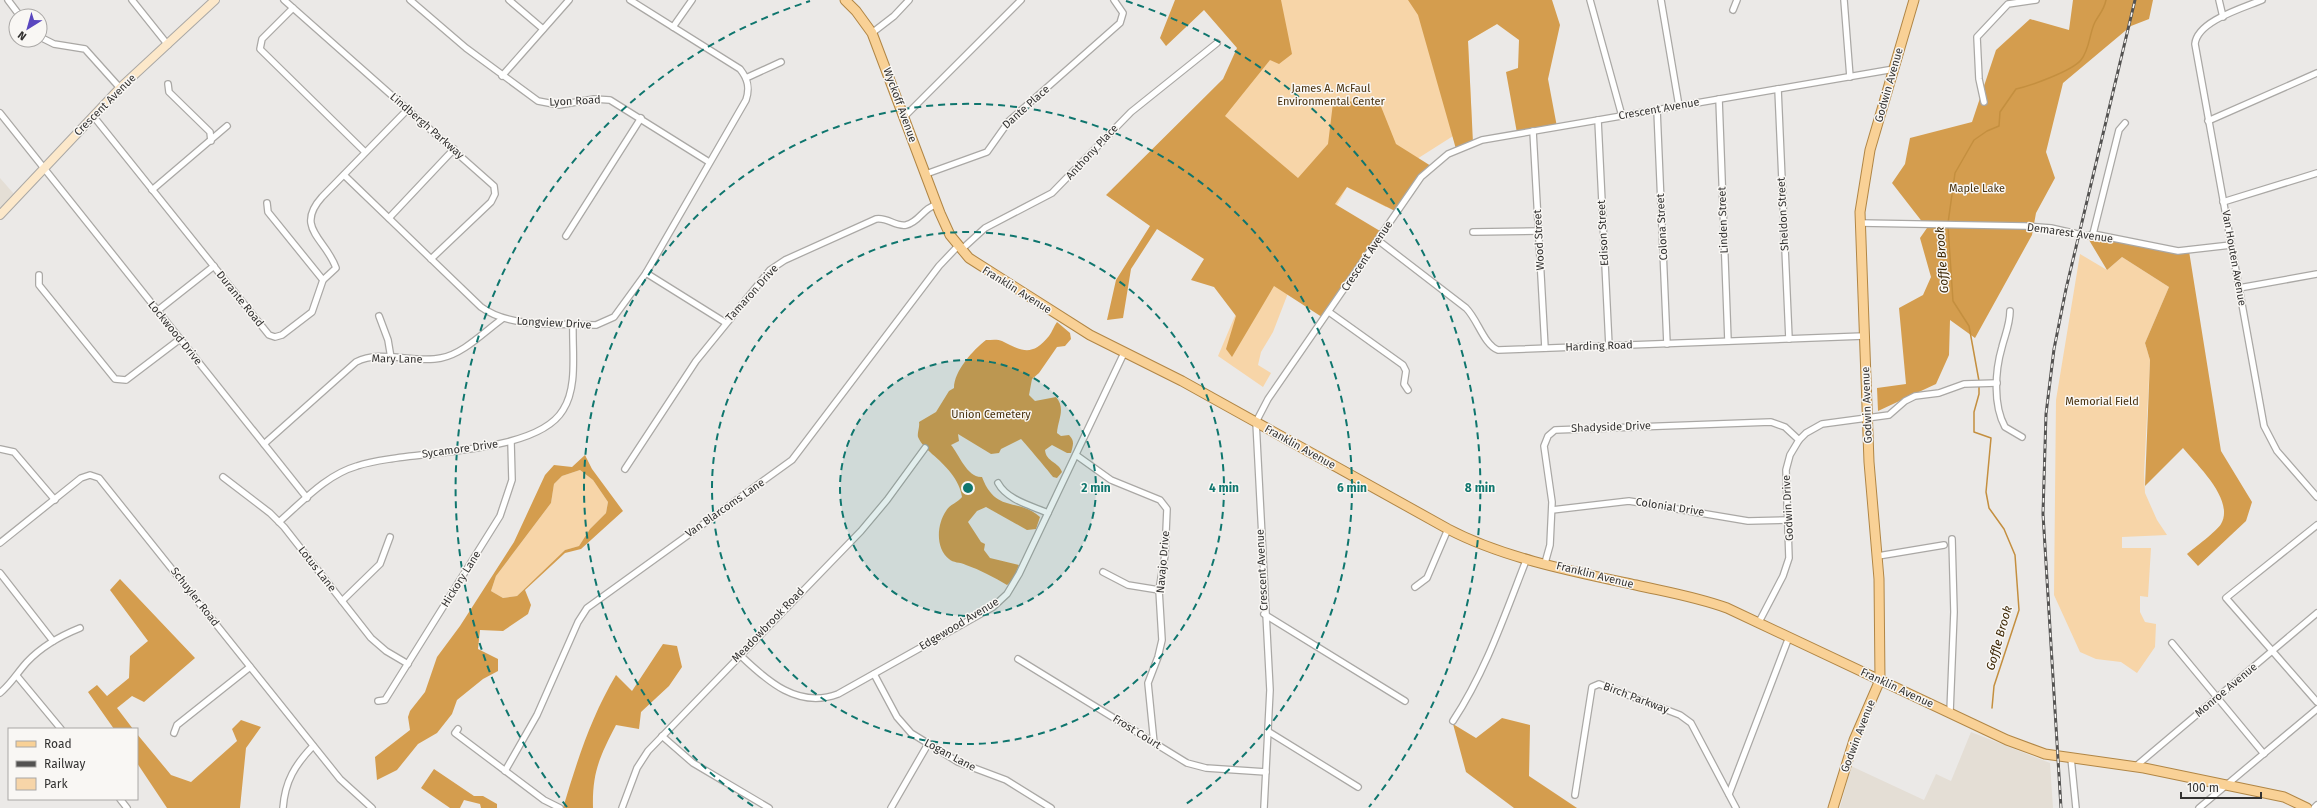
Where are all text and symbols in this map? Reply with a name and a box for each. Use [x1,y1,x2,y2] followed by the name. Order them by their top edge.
[8,8,48,48] north arrow
[15,28,29,43] text: N
[1872,46,1906,124] street label: Godwin Avenue
[880,66,920,144] street label: Wyckoff Avenue
[71,71,139,139] street label: Crescent Avenue
[1277,82,1386,108] park label: James A. McFaul Environmental Center
[1000,83,1052,131] street label: Dante Place
[387,90,467,162] street label: Lindbergh Parkway
[549,93,601,109] street label: Lyon Road
[1618,95,1700,123] street label: Crescent Avenue
[1063,122,1121,182] street label: Anthony Place
[1775,177,1791,251] street label: Sheldon Street
[1949,182,2005,195] park label: Maple Lake
[1715,186,1731,254] street label: Linden Street
[1654,193,1670,261] street label: Colona Street
[1595,200,1611,266] street label: Edison Street
[1531,209,1547,271] street label: Wood Street
[2219,209,2249,307] street label: Van Houten Avenue
[1339,218,1395,294] street label: Crescent Avenue
[2026,221,2114,245] street label: Demarest Avenue
[1933,226,1951,294] water label: Goffle Brook
[723,262,781,324] street label: Tamaron Drive
[980,264,1054,316] street label: Franklin Avenue
[214,269,266,329] street label: Durante Road
[145,298,205,368] street label: Lockwood Drive
[516,315,592,331] street label: Longview Drive
[1565,338,1633,354] street label: Harding Road
[371,352,423,366] street label: Mary Lane
[1859,366,1875,444] street label: Godwin Avenue
[2065,395,2139,408] park label: Memorial Field
[951,408,1031,421] park label: Union Cemetery
[1571,419,1651,435] street label: Shadyside Drive
[1262,422,1338,472] street label: Franklin Avenue
[421,437,499,461] street label: Sycamore Drive
[1780,475,1796,541] street label: Godwin Drive
[683,476,767,540] street label: Van Blarcoms Lane
[961,481,975,495] centre of rings
[1081,481,1111,495] text: 2 min
[1209,481,1239,495] text: 4 min
[1337,481,1367,495] text: 6 min
[1465,481,1495,495] text: 8 min
[1635,495,1705,519] street label: Colonial Drive
[1253,529,1271,611] street label: Crescent Avenue
[1154,530,1172,594] street label: Navajo Drive
[295,544,339,594] street label: Lotus Lane
[438,548,484,610] street label: Hickory Lane
[1555,559,1635,591] street label: Franklin Avenue
[168,565,222,629] street label: Schuyler Road
[729,585,807,665] street label: Meadowbrook Road
[917,595,1001,653] street label: Edgewood Avenue
[1983,604,2015,672] water label: Goffle Brook
[2192,660,2260,720] street label: Monroe Avenue
[1858,665,1936,711] street label: Franklin Avenue
[1601,680,1671,717] street label: Birch Parkway
[1838,698,1878,774] street label: Godwin Avenue
[1110,712,1164,752] street label: Frost Court
[8,728,138,800] legend
[922,736,978,774] street label: Logan Lane
[44,737,72,751] text: Road
[44,757,85,771] text: Railway
[2181,774,2261,800] scale bar
[44,777,68,791] text: Park
[2187,781,2219,795] text: 100 m

